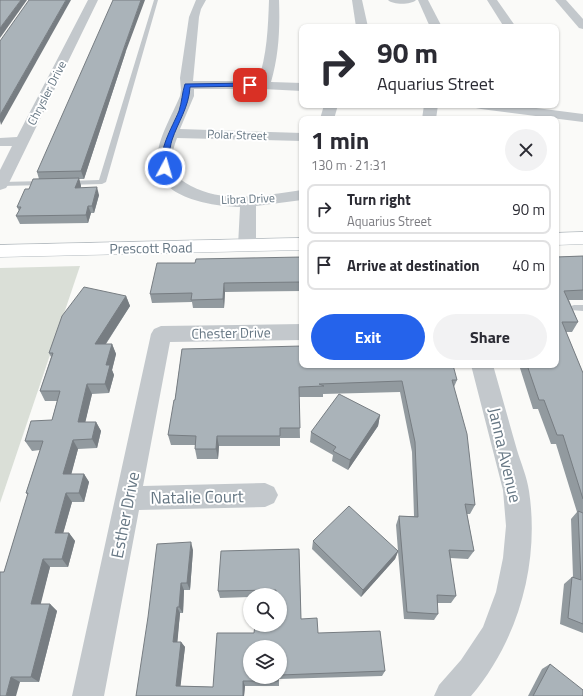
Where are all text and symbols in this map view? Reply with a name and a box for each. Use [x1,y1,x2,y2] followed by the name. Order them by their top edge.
[377,31,438,74] text: 90 m
[311,40,363,92] icon: right
[22,57,71,128] street label: Chrysler Drive
[233,68,267,102] pin
[377,70,494,97] text: Aquarius Street
[239,74,261,96] icon: arrive
[311,122,369,158] text: 1 min
[207,124,268,145] street label: Polar Street
[505,129,547,171] button: close
[144,147,186,189] position arrow
[311,155,387,175] text: 130 m · 21:31
[221,188,275,209] street label: Libra Drive
[347,188,411,211] text: Turn right
[313,198,335,220] icon: right
[512,198,545,221] text: 90 m
[347,211,432,231] text: Aquarius Street
[109,236,193,259] street label: Prescott Road
[313,254,335,276] icon: arrive
[347,254,480,277] text: Arrive at destination
[512,254,545,277] text: 40 m
[311,314,425,360] button: Exit
[433,314,547,360] button: Share
[191,321,271,344] street label: Chester Drive
[481,405,529,505] street label: Janna Avenue
[104,469,146,561] street label: Esther Drive
[150,483,244,511] street label: Natalie Court
[243,588,287,684] map controls
[243,588,287,632] button: search
[243,640,287,684] button: layers

